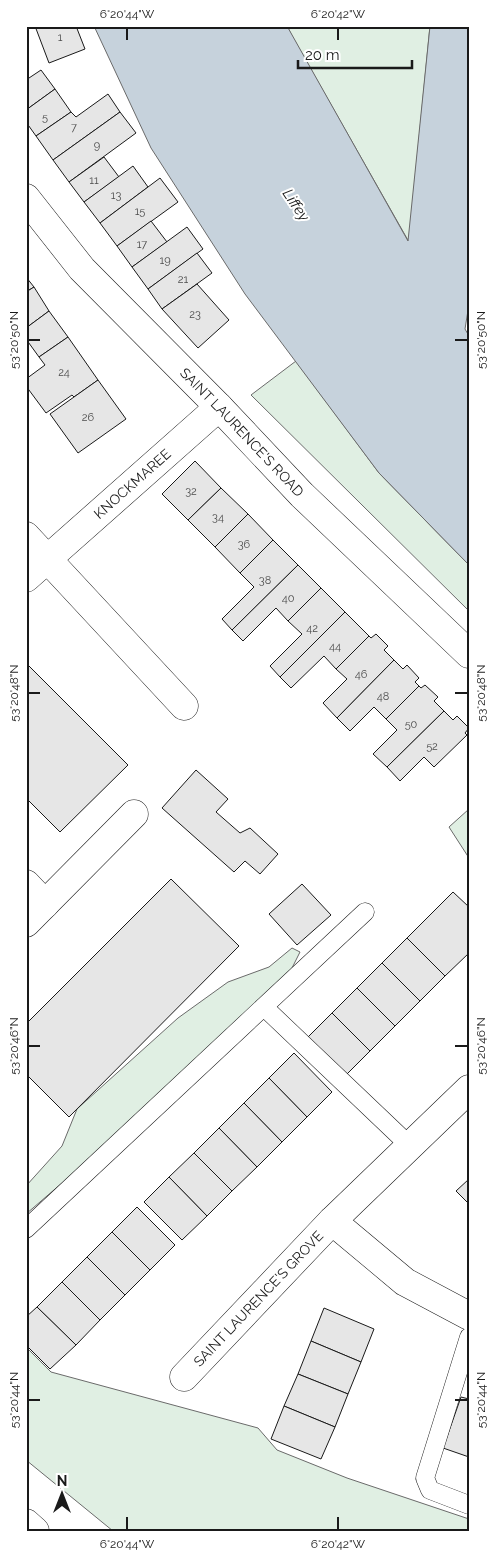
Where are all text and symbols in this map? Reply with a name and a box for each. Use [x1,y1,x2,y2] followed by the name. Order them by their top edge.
[100,7,155,21] text: 6°20'44"W
[311,7,366,21] text: 6°20'42"W
[58,31,63,44] house number: 1
[298,38,411,70] scale bar
[305,46,340,64] text: 20 m
[42,111,48,124] house number: 5
[71,121,77,134] house number: 7
[94,139,100,152] house number: 9
[89,174,99,187] house number: 11
[279,185,314,225] water label: Liffey
[111,189,121,202] house number: 13
[135,205,145,218] house number: 15
[137,238,147,251] house number: 17
[159,254,171,267] house number: 19
[178,273,189,286] house number: 21
[189,308,201,321] house number: 23
[7,311,21,369] text: 53°20'50"N
[474,311,488,369] text: 53°20'50"N
[177,365,307,500] street label: SAINT LAURENCE'S ROAD
[58,366,70,379] house number: 24
[82,411,95,424] house number: 26
[91,446,174,522] street label: KNOCKMAREE
[185,485,197,498] house number: 32
[212,511,224,524] house number: 34
[238,538,251,551] house number: 36
[259,574,271,587] house number: 38
[282,592,295,605] house number: 40
[306,622,318,635] house number: 42
[329,640,341,653] house number: 44
[7,664,21,722] text: 53°20'48"N
[474,664,488,722] text: 53°20'48"N
[355,668,368,681] house number: 46
[377,690,389,703] house number: 48
[405,718,418,731] house number: 50
[426,740,438,753] house number: 52
[7,1017,21,1075] text: 53°20'46"N
[474,1017,488,1075] text: 53°20'46"N
[190,1228,326,1370] street label: SAINT LAURENCE'S GROVE
[7,1372,21,1428] text: 53°20'44"N
[474,1372,488,1428] text: 53°20'44"N
[38,1470,88,1520] north arrow
[57,1473,67,1489] text: N
[100,1537,155,1551] text: 6°20'44"W
[311,1537,366,1551] text: 6°20'42"W

